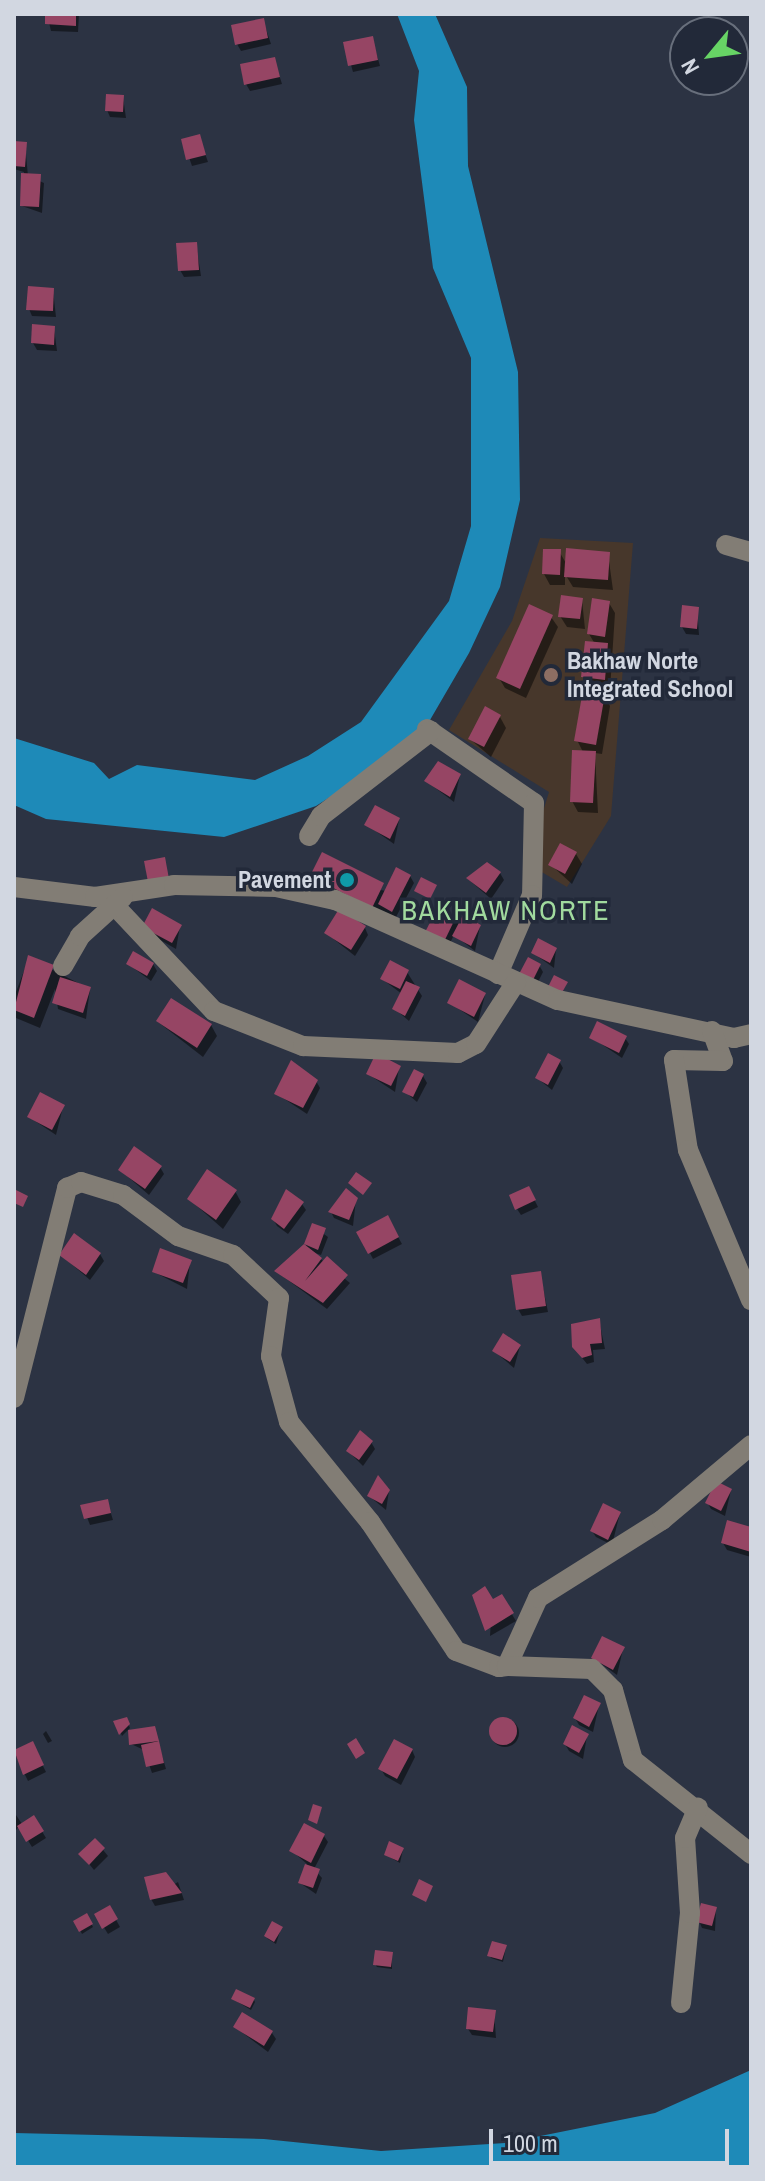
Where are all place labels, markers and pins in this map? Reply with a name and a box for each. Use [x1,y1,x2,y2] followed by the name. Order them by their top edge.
[567,647,733,703] place label: Bakhaw Norte Integrated School
[542,666,560,684] marker: Bakhaw Norte Integrated School
[238,866,331,894] place label: Pavement
[338,871,356,889] marker: Pavement

